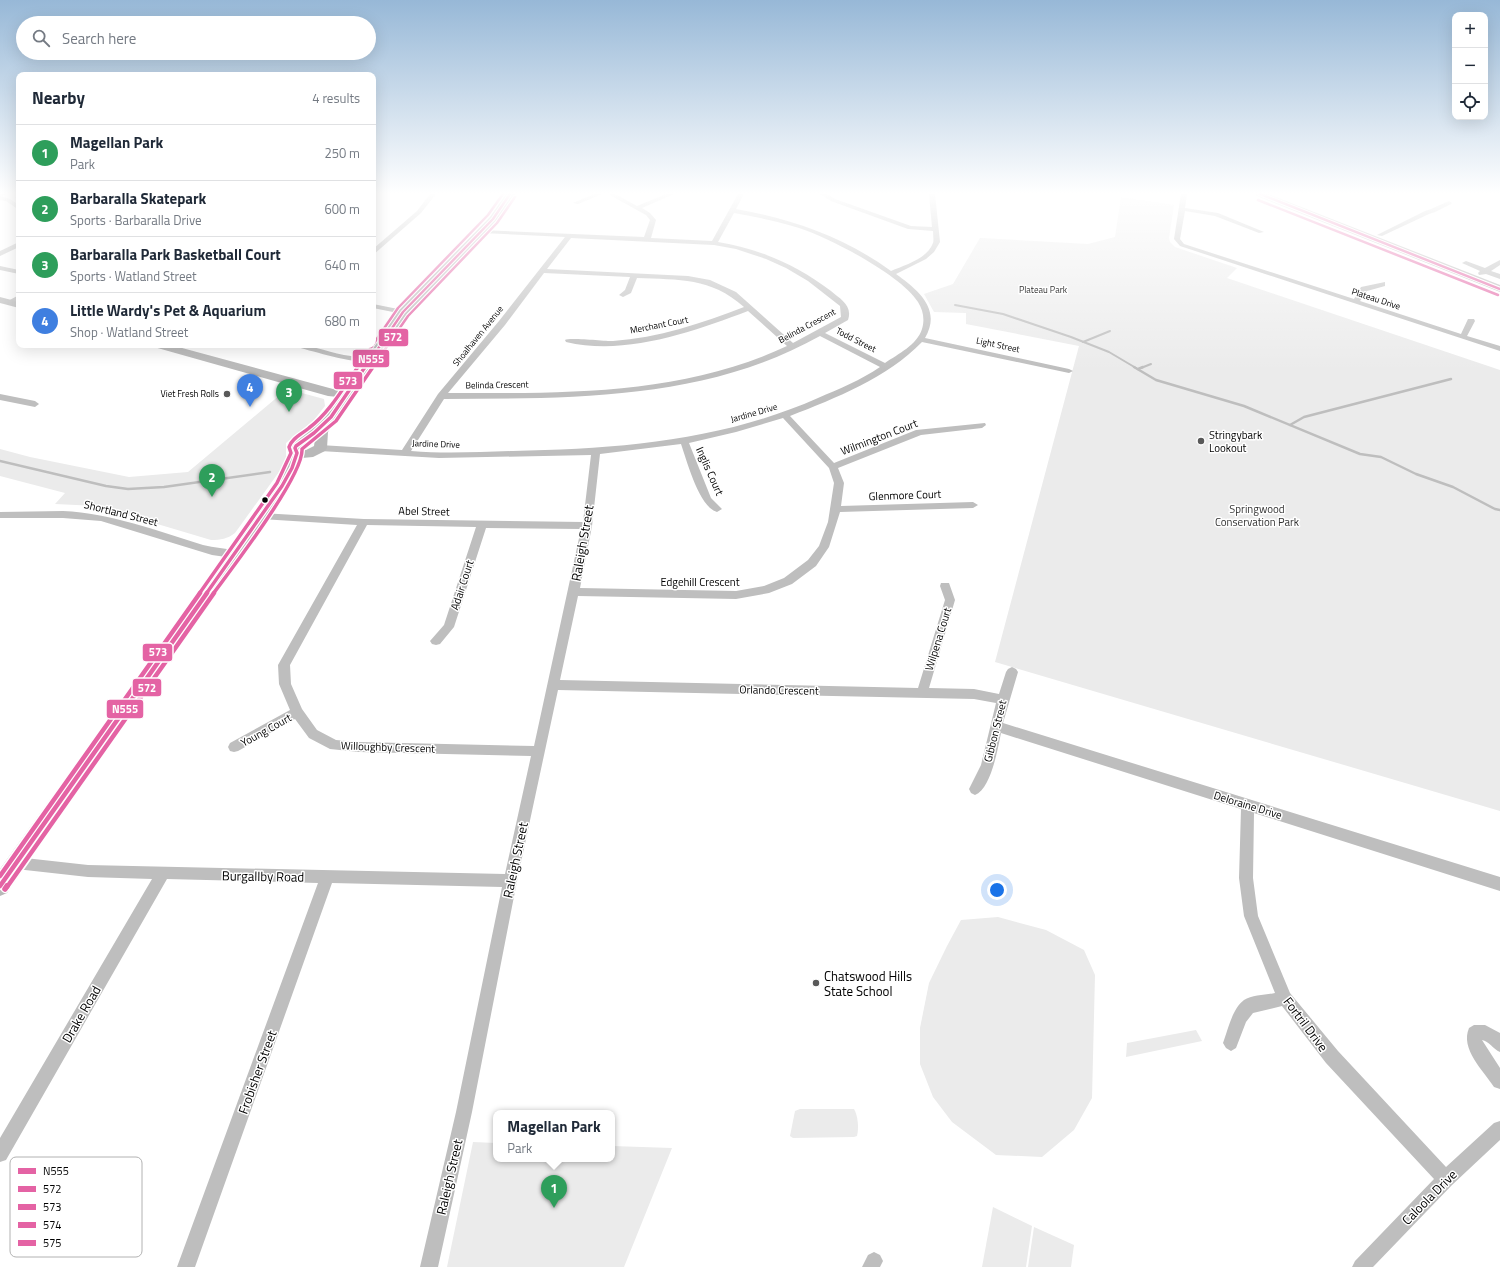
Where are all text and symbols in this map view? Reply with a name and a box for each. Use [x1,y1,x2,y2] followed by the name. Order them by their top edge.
[1452,12,1488,120] map controls
[1452,12,1488,48] button: +
[16,16,376,60] search box
[30,27,52,49] icon: search
[62,27,136,50] text: Search here
[1452,48,1488,84] button: −
[1452,84,1488,120] button: locate
[32,85,85,111] text: Nearby
[312,88,360,108] text: 4 results
[70,131,163,154] text: Magellan Park
[41,143,49,163] text: 1
[324,143,360,163] text: 250 m
[70,154,95,174] text: Park
[70,187,206,210] text: Barbaralla Skatepark
[41,199,49,219] text: 2
[324,199,360,219] text: 600 m
[70,210,202,230] text: Sports · Barbaralla Drive
[70,243,281,266] text: Barbaralla Park Basketball Court
[41,255,49,275] text: 3
[324,255,360,275] text: 640 m
[70,266,197,286] text: Sports · Watland Street
[1019,283,1068,296] park label: Plateau Park
[1350,285,1403,313] street label: Plateau Drive
[70,299,266,322] text: Little Wardy's Pet & Aquarium
[449,302,506,369] street label: Shoalhaven Avenue
[776,305,838,346] street label: Belinda Crescent
[41,311,49,331] text: 4
[324,311,360,331] text: 680 m
[629,312,690,337] street label: Merchant Court
[70,322,188,342] text: Shop · Watland Street
[834,324,879,356] street label: Todd Street
[378,328,409,347] line badge: 572
[384,329,402,345] text: 572
[975,334,1022,356] street label: Light Street
[352,349,390,368] line badge: N555
[358,351,384,367] text: N555
[333,371,363,390] line badge: 573
[339,373,357,389] text: 573
[237,374,263,407] pin: 4
[465,377,530,392] street label: Belinda Crescent
[276,379,302,412] pin: 3
[160,387,219,400] place label: Viet Fresh Rolls
[222,389,232,399] marker: Viet Fresh Rolls
[729,400,779,425] street label: Jardine Drive
[838,415,920,459] street label: Wilmington Court
[1209,427,1263,456] place label: Stringybark Lookout
[412,436,461,451] street label: Jardine Drive
[1196,436,1206,446] marker: Stringybark Lookout
[692,444,728,498] street label: Inglis Court
[199,464,225,497] pin: 2
[868,486,942,504] street label: Glenmore Court
[260,495,270,505] unlabelled marker
[82,496,160,530] street label: Shortland Street
[1215,501,1300,530] park label: Springwood Conservation Park
[398,503,450,519] street label: Abel Street
[565,503,599,583] street label: Raleigh Street
[446,558,478,612] street label: Adair Court
[660,574,740,590] street label: Edgehill Crescent
[921,605,955,672] street label: Wilpena Court
[142,643,173,662] line badge: 573
[149,644,167,660] text: 573
[132,678,162,697] line badge: 572
[138,680,156,696] text: 572
[739,681,819,699] street label: Orlando Crescent
[980,698,1010,764] street label: Gibbon Street
[106,699,144,719] line badge: N555
[112,701,138,717] text: N555
[238,709,294,751] street label: Young Court
[341,737,435,757] street label: Willoughby Crescent
[1212,787,1285,823] street label: Deloraine Drive
[497,820,533,900] street label: Raleigh Street
[222,865,304,887] street label: Burgallby Road
[987,880,1007,900] your location
[824,966,912,1001] place label: Chatswood Hills State School
[811,978,821,988] marker: Chatswood Hills State School
[57,982,105,1046] street label: Drake Road
[1279,992,1333,1056] street label: Fortril Drive
[233,1027,282,1117] street label: Frobisher Street
[493,1110,615,1162] popup
[507,1115,601,1138] text: Magellan Park
[431,1137,467,1217] street label: Raleigh Street
[507,1138,532,1158] text: Park
[10,1157,142,1257] legend
[43,1163,69,1179] text: N555
[1397,1165,1461,1229] street label: Caloola Drive
[541,1175,567,1208] pin: 1
[43,1181,61,1197] text: 572
[43,1199,61,1215] text: 573
[43,1217,61,1233] text: 574
[43,1235,61,1251] text: 575

